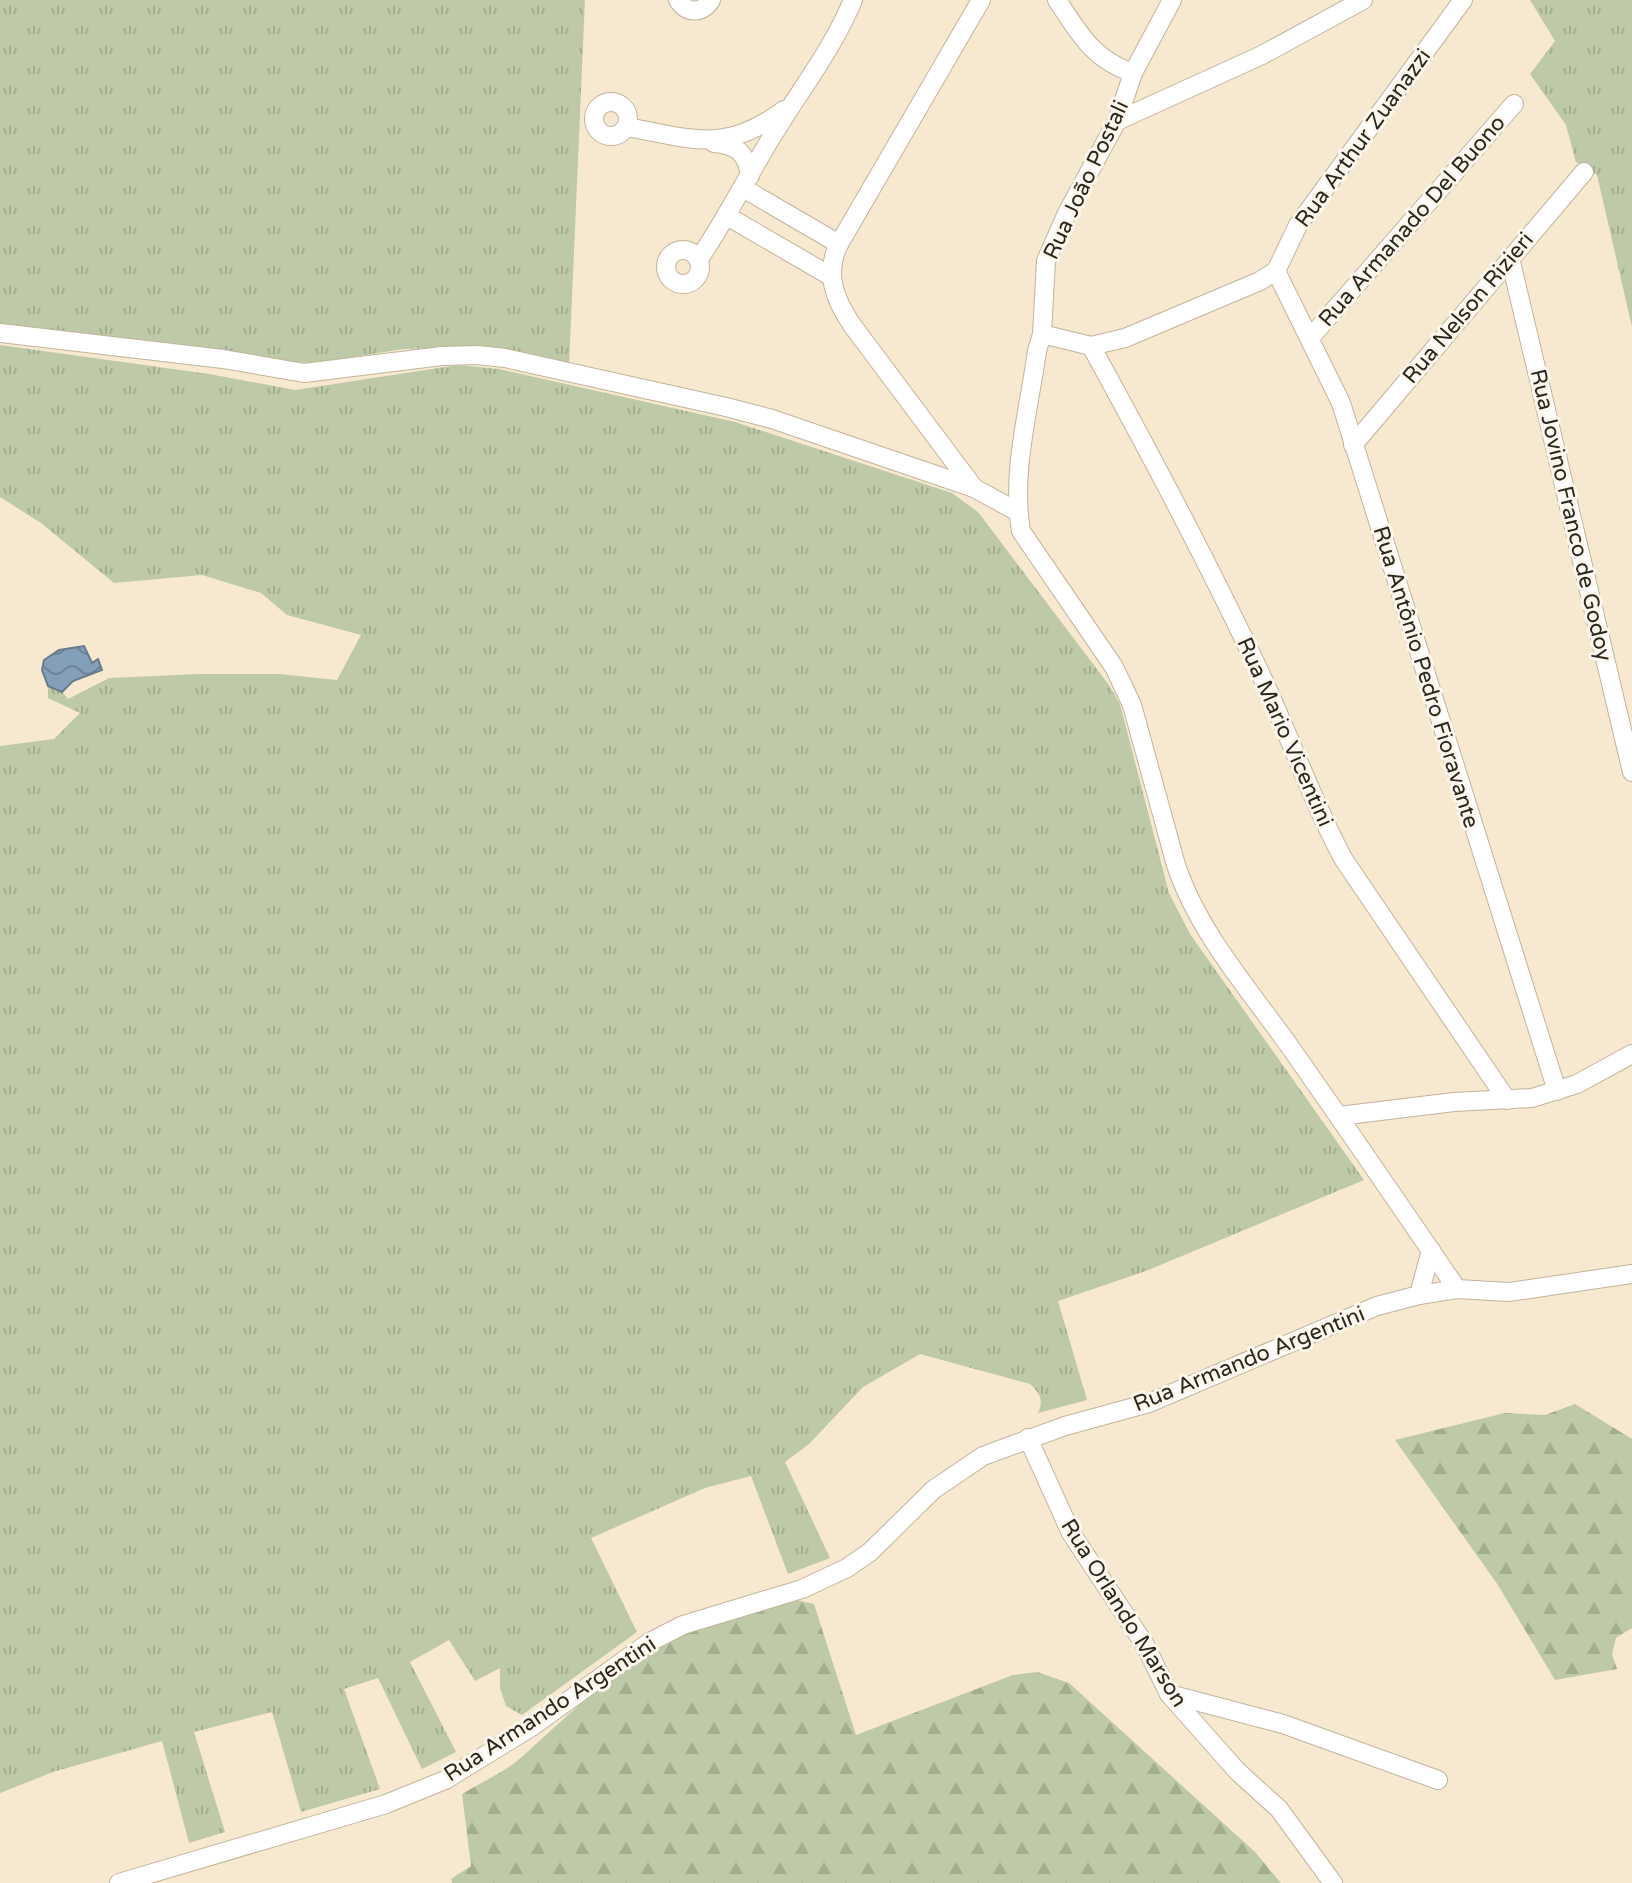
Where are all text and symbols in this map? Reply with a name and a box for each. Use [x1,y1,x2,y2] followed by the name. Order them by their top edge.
[1290,44,1436,232] street label: Rua Arthur Zuanazzi
[1038,96,1134,264] street label: Rua João Postali
[1313,110,1511,332] street label: Rua Armanado Del Buono
[1397,227,1539,389] street label: Rua Nelson Rizieri
[1525,366,1617,664] street label: Rua Jovino Franco de Godoy
[1368,523,1484,831] street label: Rua Antônio Pedro Fioravante
[1232,633,1338,831] street label: Rua Mario Vicentini
[1129,1301,1369,1417] street label: Rua Armando Argentini
[1056,1514,1192,1712] street label: Rua Orlando Marson
[439,1631,661,1787] street label: Rua Armando Argentini

